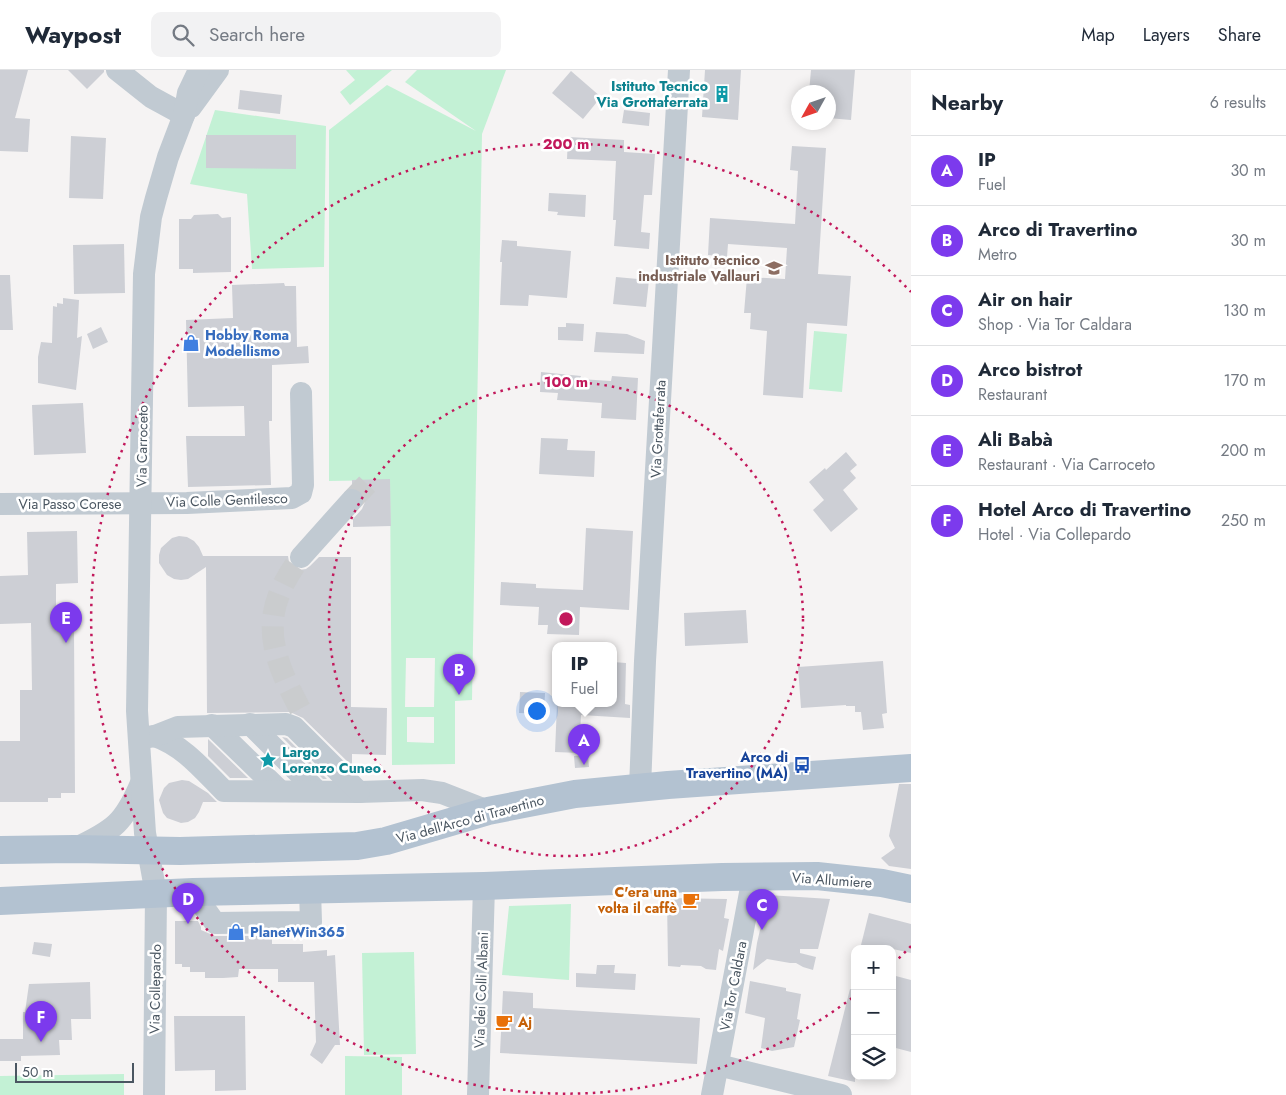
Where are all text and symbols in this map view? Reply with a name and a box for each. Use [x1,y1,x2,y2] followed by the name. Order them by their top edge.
[151,12,501,57] search box
[25,17,121,52] text: Waypost
[169,21,197,49] icon: search
[209,21,305,48] text: Search here
[1081,22,1115,48] text: Map
[1143,22,1190,48] text: Layers
[1218,22,1261,48] text: Share
[596,76,708,112] place label: Istituto Tecnico Via Grottaferrata
[712,84,732,104] building icon: Istituto Tecnico Via Grottaferrata
[791,85,836,130] north arrow
[931,88,1003,118] text: Nearby
[1210,91,1266,114] text: 6 results
[543,133,589,155] text: 200 m
[978,146,996,173] text: IP
[941,159,953,182] text: A
[1230,159,1266,182] text: 30 m
[978,173,1006,196] text: Fuel
[978,216,1137,243] text: Arco di Travertino
[942,229,952,252] text: B
[1230,229,1266,252] text: 30 m
[978,243,1017,266] text: Metro
[638,250,760,286] place label: Istituto tecnico industriale Vallauri
[764,258,784,278] school or university icon: Istituto tecnico industriale Vallauri
[978,286,1073,313] text: Air on hair
[941,299,953,322] text: C
[1223,299,1266,322] text: 130 m
[978,313,1132,336] text: Shop · Via Tor Caldara
[205,325,289,361] place label: Hobby Roma Modellismo
[181,333,201,353] shop icon: Hobby Roma Modellismo
[978,356,1082,383] text: Arco bistrot
[941,369,953,392] text: D
[1224,369,1266,392] text: 170 m
[544,371,588,393] text: 100 m
[645,380,671,478] street label: Via Grottaferrata
[978,383,1047,406] text: Restaurant
[131,404,153,487] street label: Via Carroceto
[978,426,1053,453] text: Ali Babà
[942,439,952,462] text: E
[1220,439,1266,462] text: 200 m
[978,453,1155,476] text: Restaurant · Via Carroceto
[166,488,289,512] street label: Via Colle Gentilesco
[19,494,121,514] street label: Via Passo Corese
[978,496,1191,523] text: Hotel Arco di Travertino
[943,509,951,532] text: F
[1221,509,1266,532] text: 250 m
[978,523,1131,546] text: Hotel · Via Collepardo
[50,602,82,643] pin: E
[557,610,575,628] centre of rings
[552,642,617,707] popup
[570,650,588,677] text: IP
[443,654,475,695] pin: B
[570,677,599,700] text: Fuel
[524,698,550,724] your location
[568,724,600,765] pin: A
[282,742,381,778] place label: Largo Lorenzo Cuneo
[686,747,788,783] place label: Arco di Travertino (MA)
[258,750,278,770] place icon: Largo Lorenzo Cuneo
[792,755,812,775] bus stop icon: Arco di Travertino (MA)
[394,790,546,848] street label: Via dell'Arco di Travertino
[791,867,873,893] street label: Via Allumiere
[597,882,677,918] place label: C'era una volta il caffè
[172,883,204,924] pin: D
[746,889,778,930] pin: C
[681,890,701,910] cafe icon: C'era una volta il caffè
[226,922,246,942] shop icon: PlanetWin365
[250,922,345,942] place label: PlanetWin365
[469,931,493,1049] street label: Via dei Colli Albani
[714,939,752,1033] street label: Via Tor Caldara
[144,944,166,1034] street label: Via Collepardo
[851,945,896,1080] map controls
[851,945,896,990] button: +
[851,990,896,1035] button: −
[25,1001,57,1042] pin: F
[494,1012,514,1032] cafe icon: Aj
[517,1012,532,1032] place label: Aj
[851,1035,896,1080] button: layers
[15,1060,134,1083] scale bar
[22,1062,53,1082] text: 50 m

